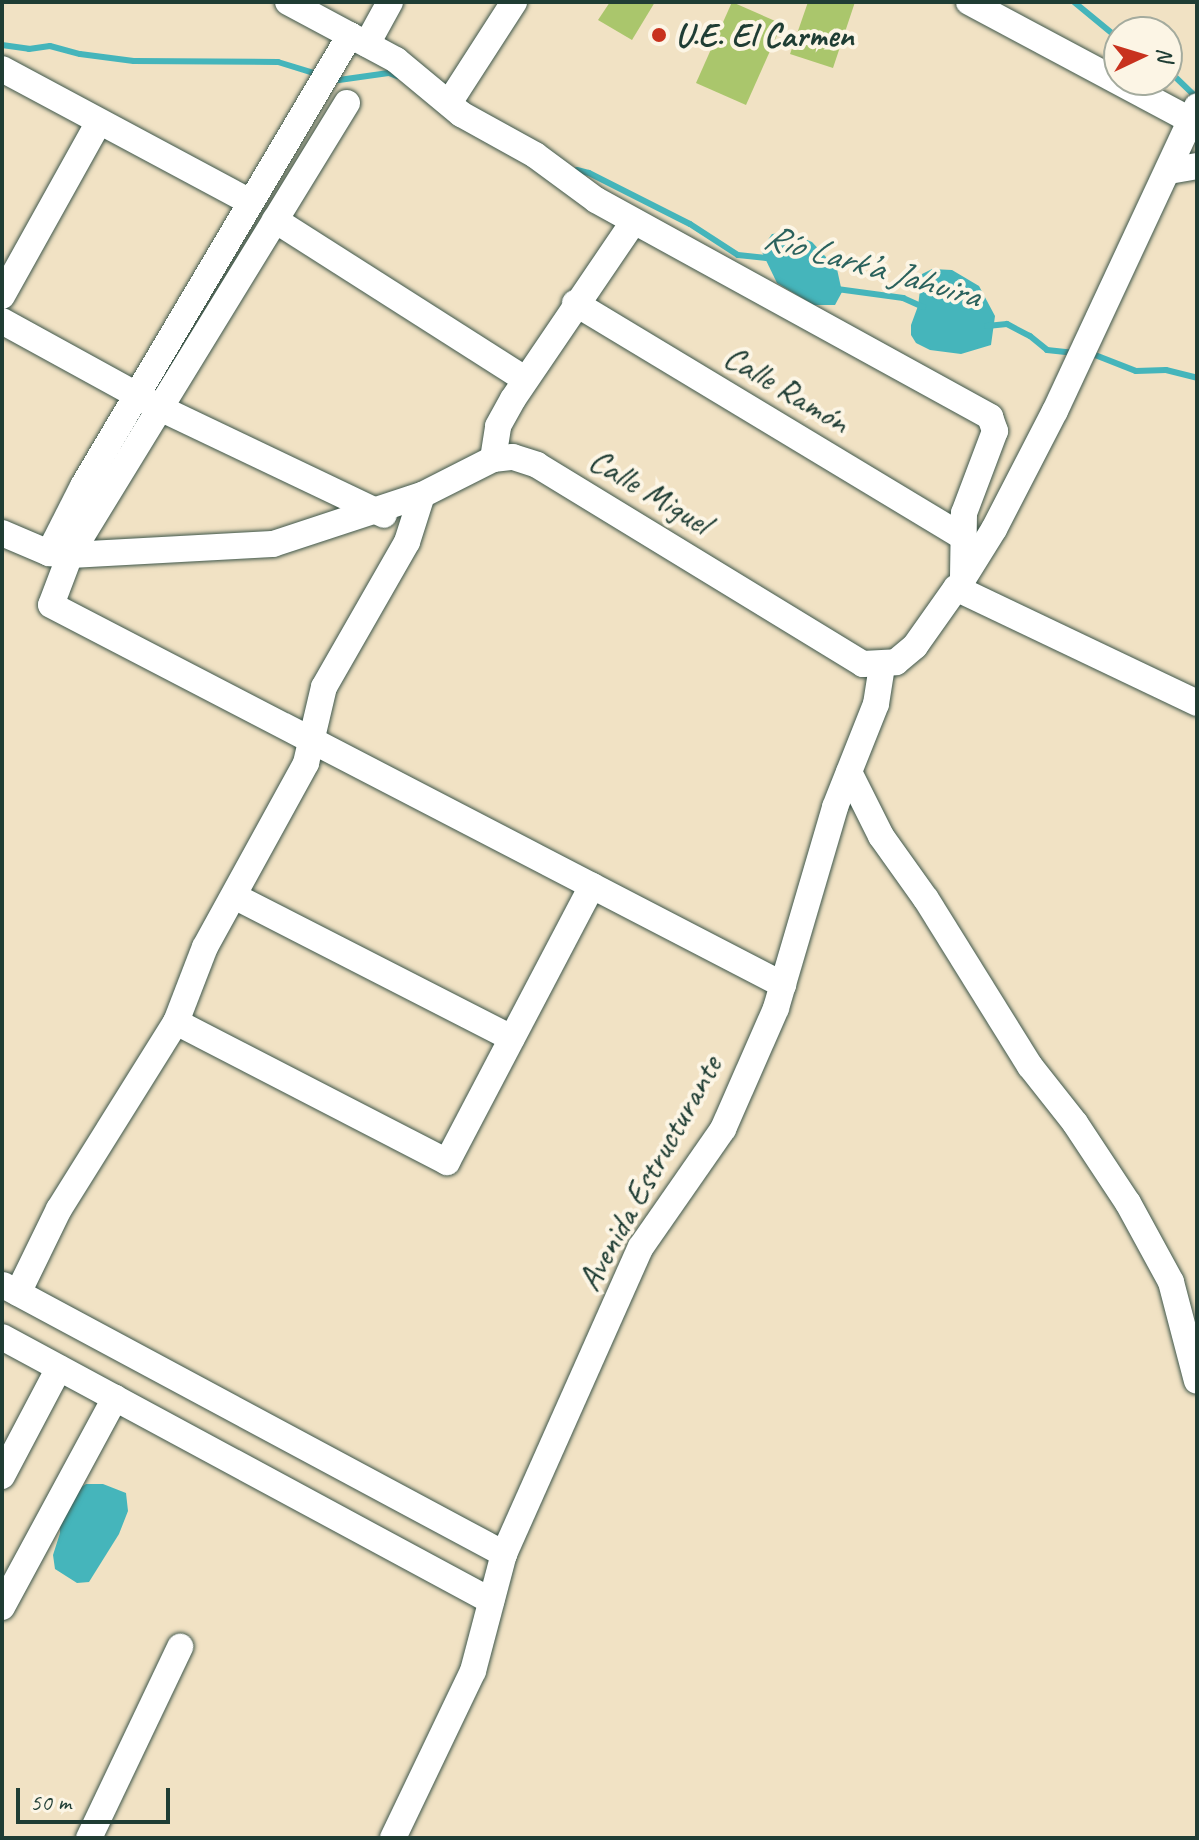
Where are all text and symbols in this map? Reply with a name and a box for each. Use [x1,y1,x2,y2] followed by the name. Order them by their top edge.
[675,15,855,55] place label: U.E. El Carmen
[1103,16,1183,96] north arrow
[650,26,668,44] marker: U.E. El Carmen
[1151,47,1179,62] text: N
[758,214,986,318] water label: Río Lark’a Jahuira
[716,335,858,443] street label: Calle Ramón
[582,439,718,543] street label: Calle Miguel
[568,1049,730,1297] street label: Avenida Estructurante
[20,1772,174,1822] scale bar
[30,1787,71,1817] text: 50 m

